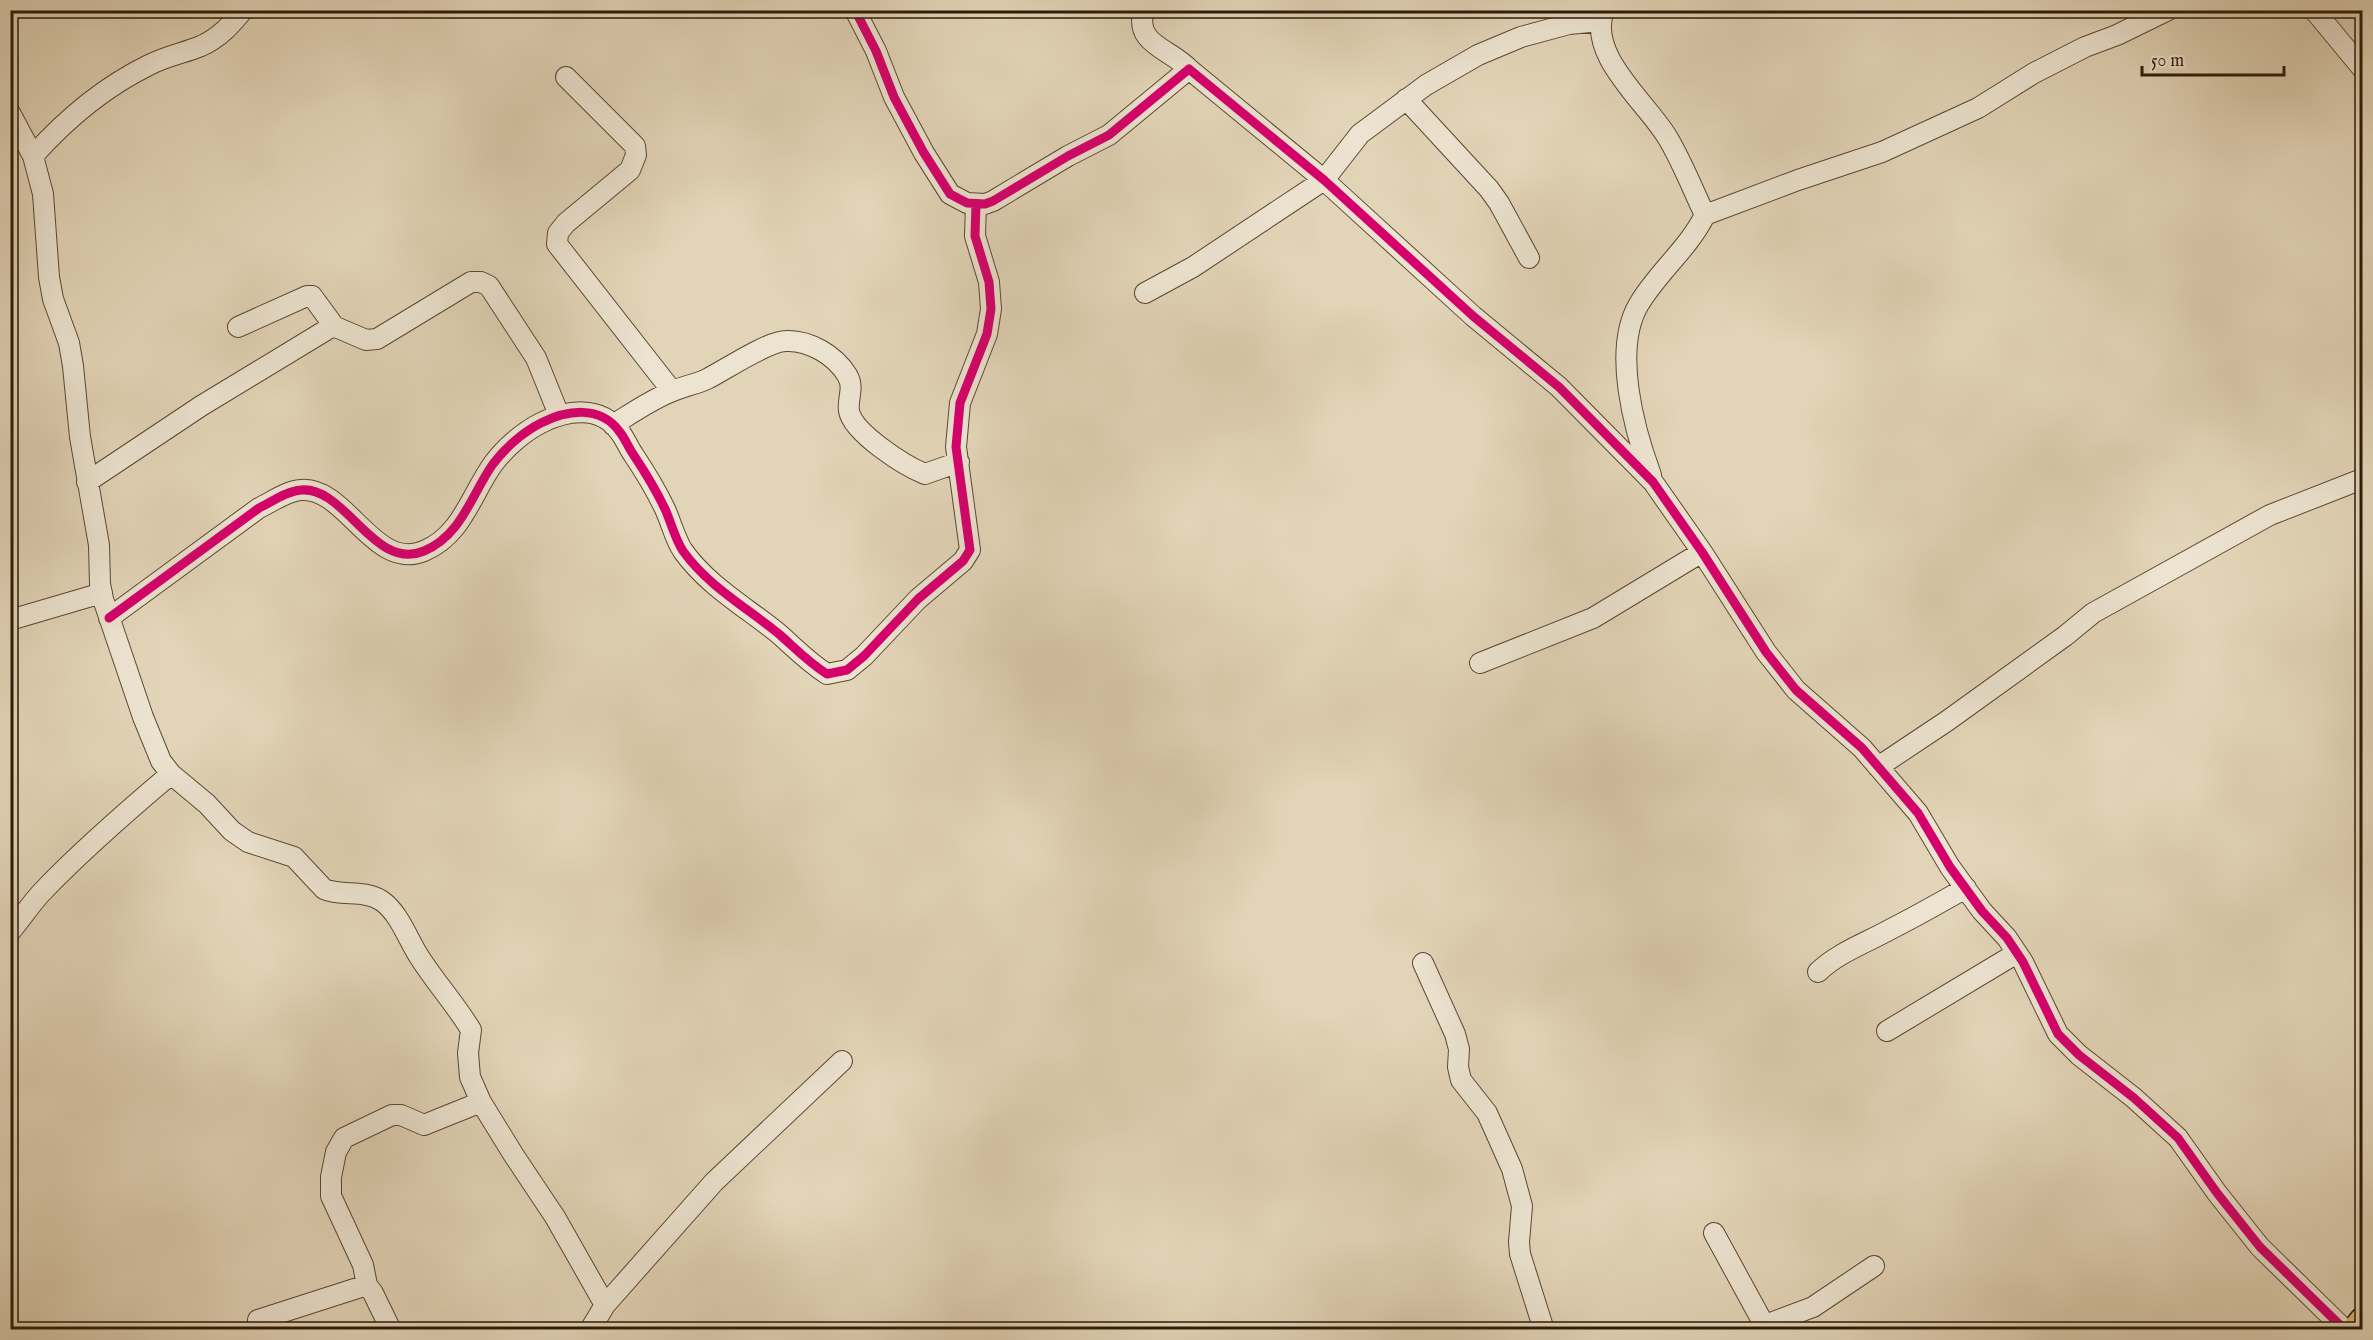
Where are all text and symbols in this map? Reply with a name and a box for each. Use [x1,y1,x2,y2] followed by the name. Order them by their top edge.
[2142,39,2284,77] scale bar
[2151,50,2184,73] text: 50 m

